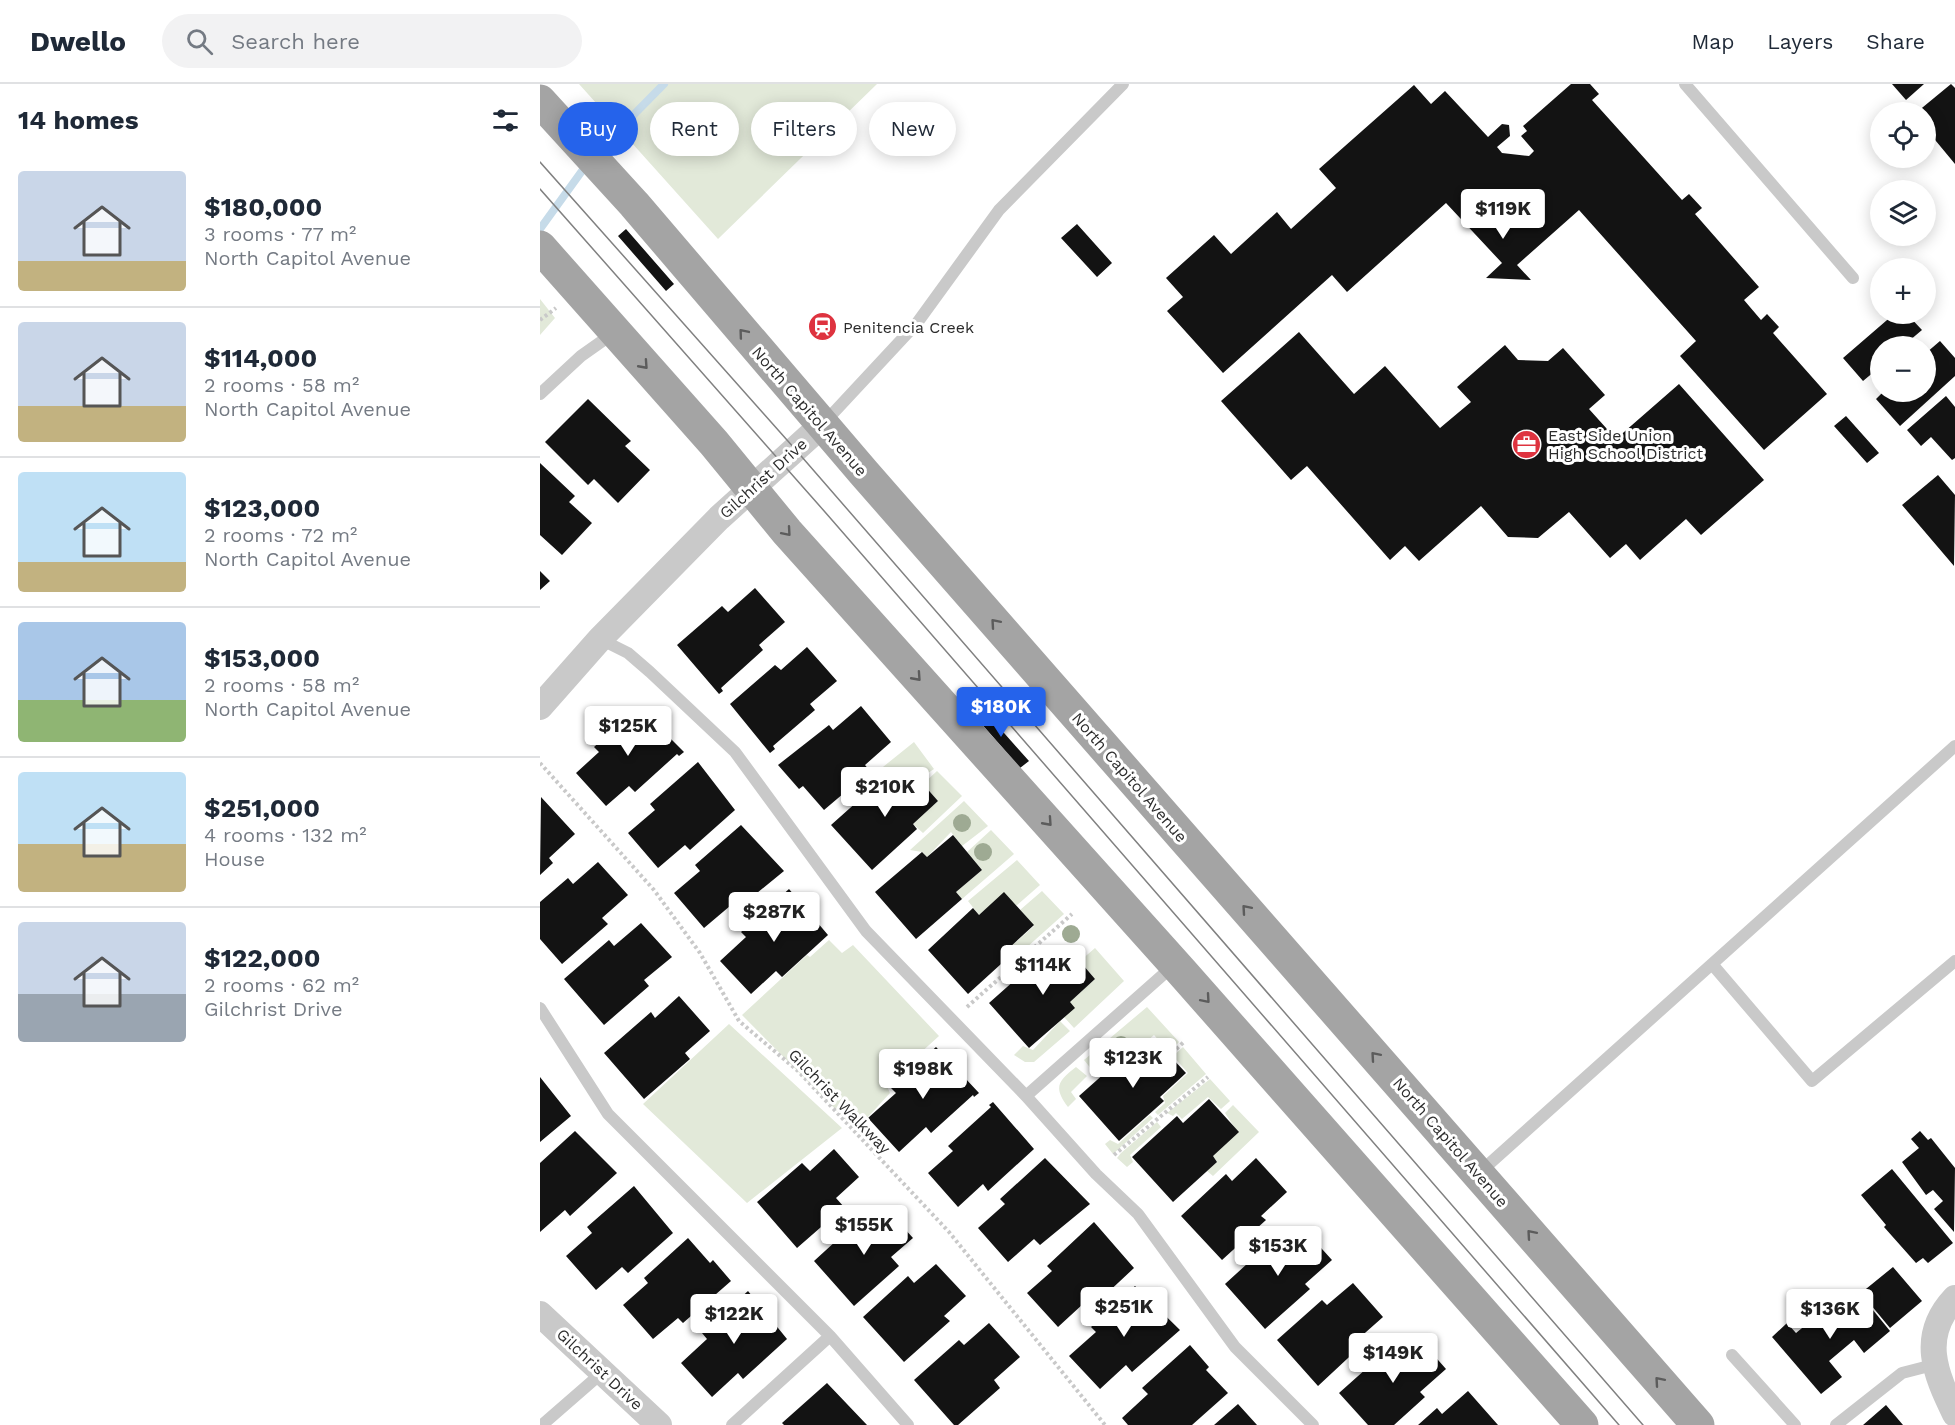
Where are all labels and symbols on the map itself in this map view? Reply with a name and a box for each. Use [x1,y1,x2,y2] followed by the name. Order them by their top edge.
[1461,189,1545,240] pin: $119K
[806,311,838,343] station icon: Penitencia Creek
[843,318,974,337] place label: Penitencia Creek
[739,329,750,340] one-way arrow
[748,343,871,480] street label: North Capitol Avenue
[637,358,648,369] one-way arrow
[1548,426,1704,463] place label: East Side Union High School District
[1511,428,1543,460] office icon: East Side Union High School District
[716,434,811,522] street label: Gilchrist Drive
[780,525,791,536] one-way arrow
[991,619,1002,630] one-way arrow
[910,670,921,681] one-way arrow
[959,687,1043,738] pin: $180K
[586,706,670,757] pin: $125K
[1068,709,1191,846] street label: North Capitol Avenue
[843,767,927,818] pin: $210K
[1041,816,1052,826] one-way arrow
[732,892,816,943] pin: $287K
[1242,905,1253,916] one-way arrow
[1001,945,1085,996] pin: $114K
[1199,992,1210,1003] one-way arrow
[1091,1038,1175,1089] pin: $123K
[785,1045,895,1158] street label: Gilchrist Walkway
[881,1049,965,1100] pin: $198K
[1371,1052,1382,1063] one-way arrow
[1389,1074,1512,1211] street label: North Capitol Avenue
[822,1205,906,1256] pin: $155K
[1236,1226,1320,1277] pin: $153K
[1527,1230,1538,1241] one-way arrow
[1082,1287,1166,1338] pin: $251K
[1788,1289,1872,1340] pin: $136K
[692,1294,776,1345] pin: $122K
[553,1325,647,1414] street label: Gilchrist Drive
[1351,1333,1435,1384] pin: $149K
[1655,1377,1666,1388] one-way arrow

